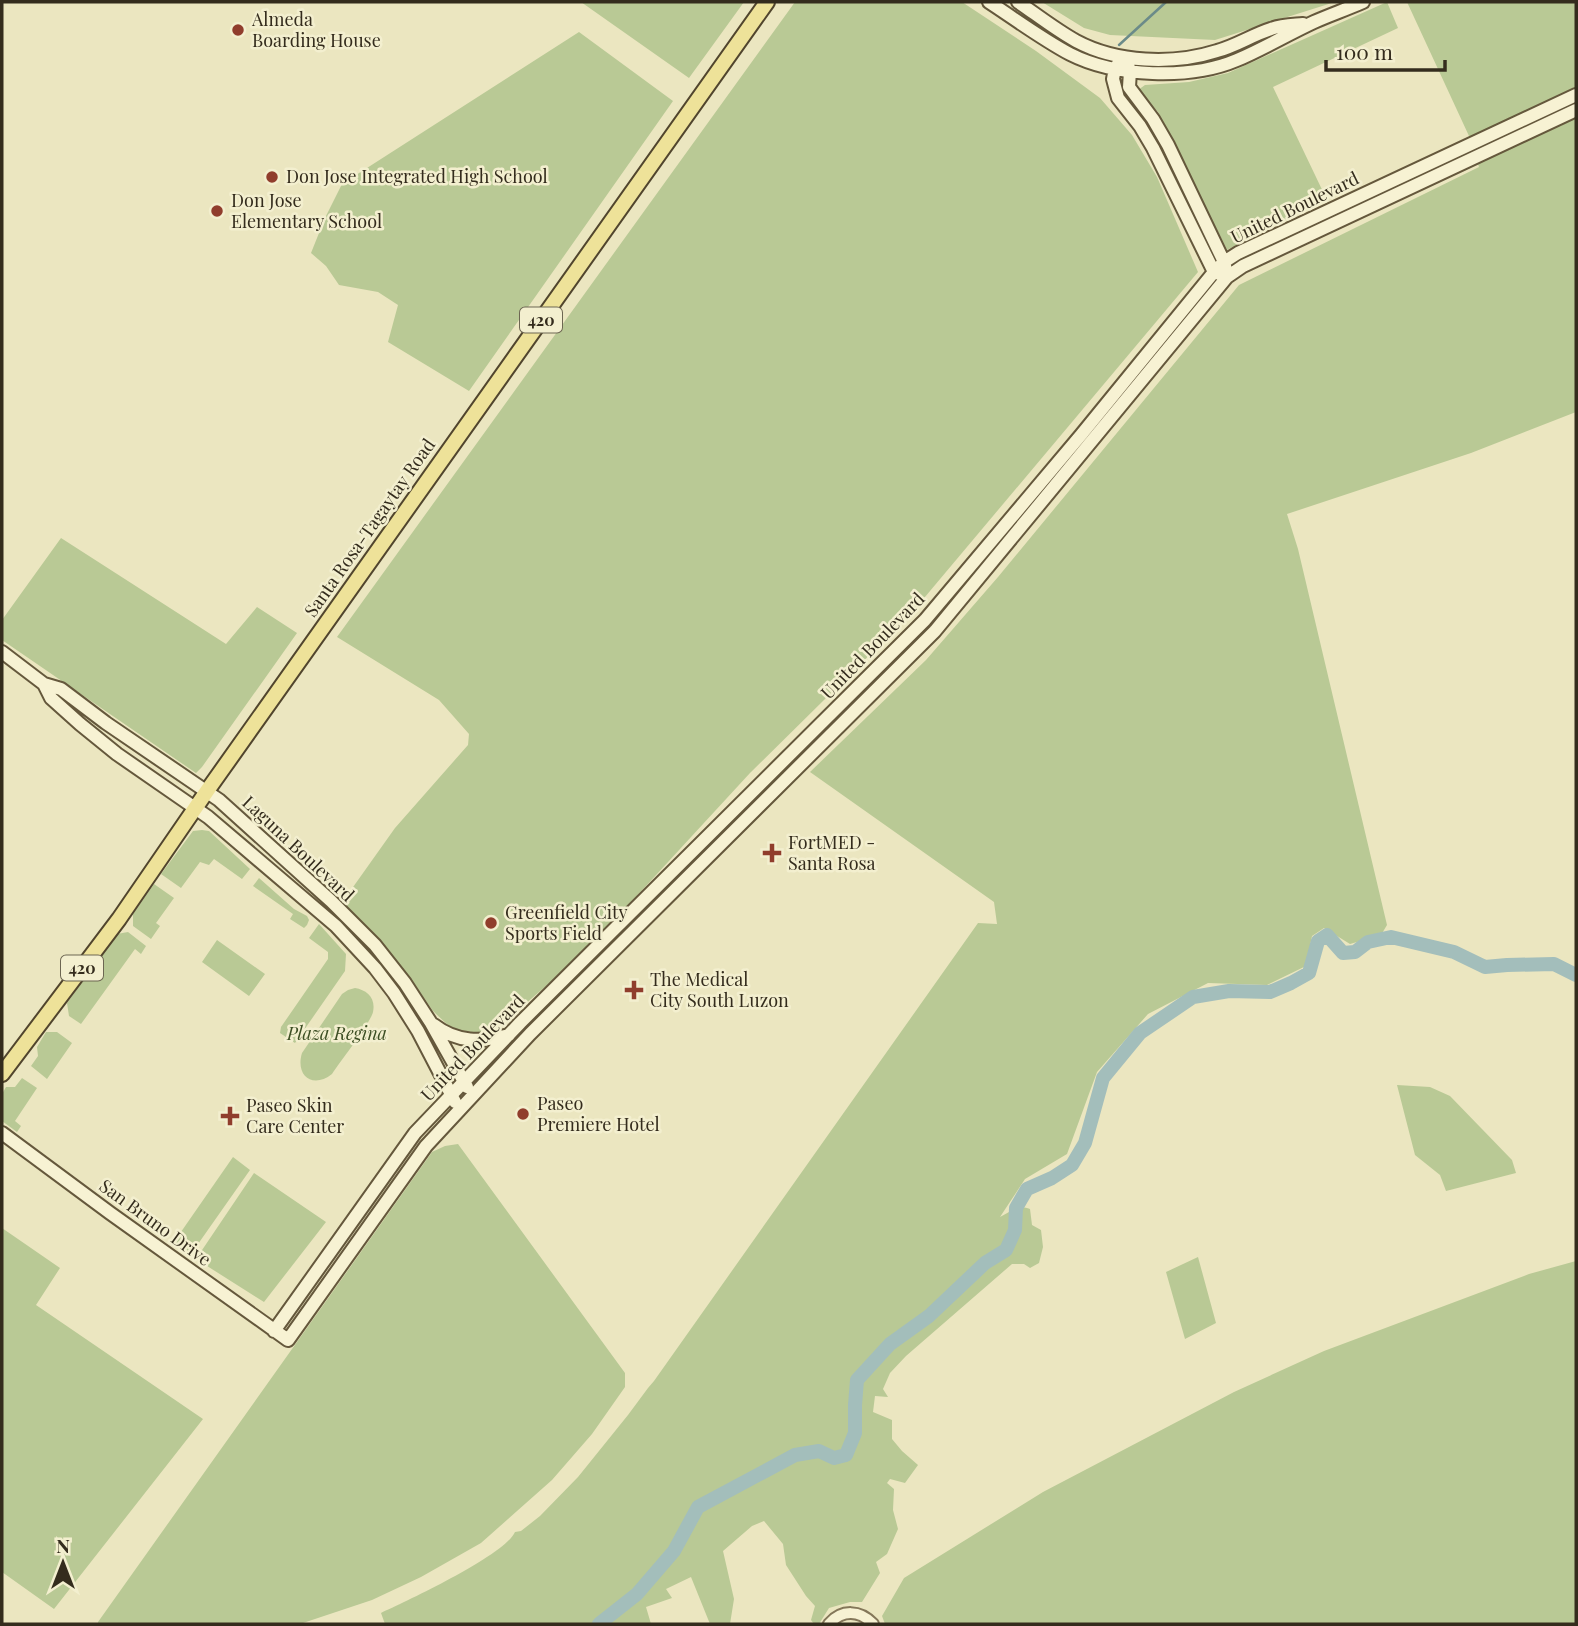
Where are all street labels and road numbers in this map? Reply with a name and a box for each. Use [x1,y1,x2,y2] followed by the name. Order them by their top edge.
[1226,165,1363,249] street label: United Boulevard
[520,308,562,332] road number: 420
[298,433,440,621] street label: Santa Rosa-Tagaytay Road
[815,586,930,704] street label: United Boulevard
[238,790,360,907] street label: Laguna Boulevard
[61,956,103,980] road number: 420
[415,988,530,1106] street label: United Boulevard
[95,1173,216,1271] street label: San Bruno Drive

